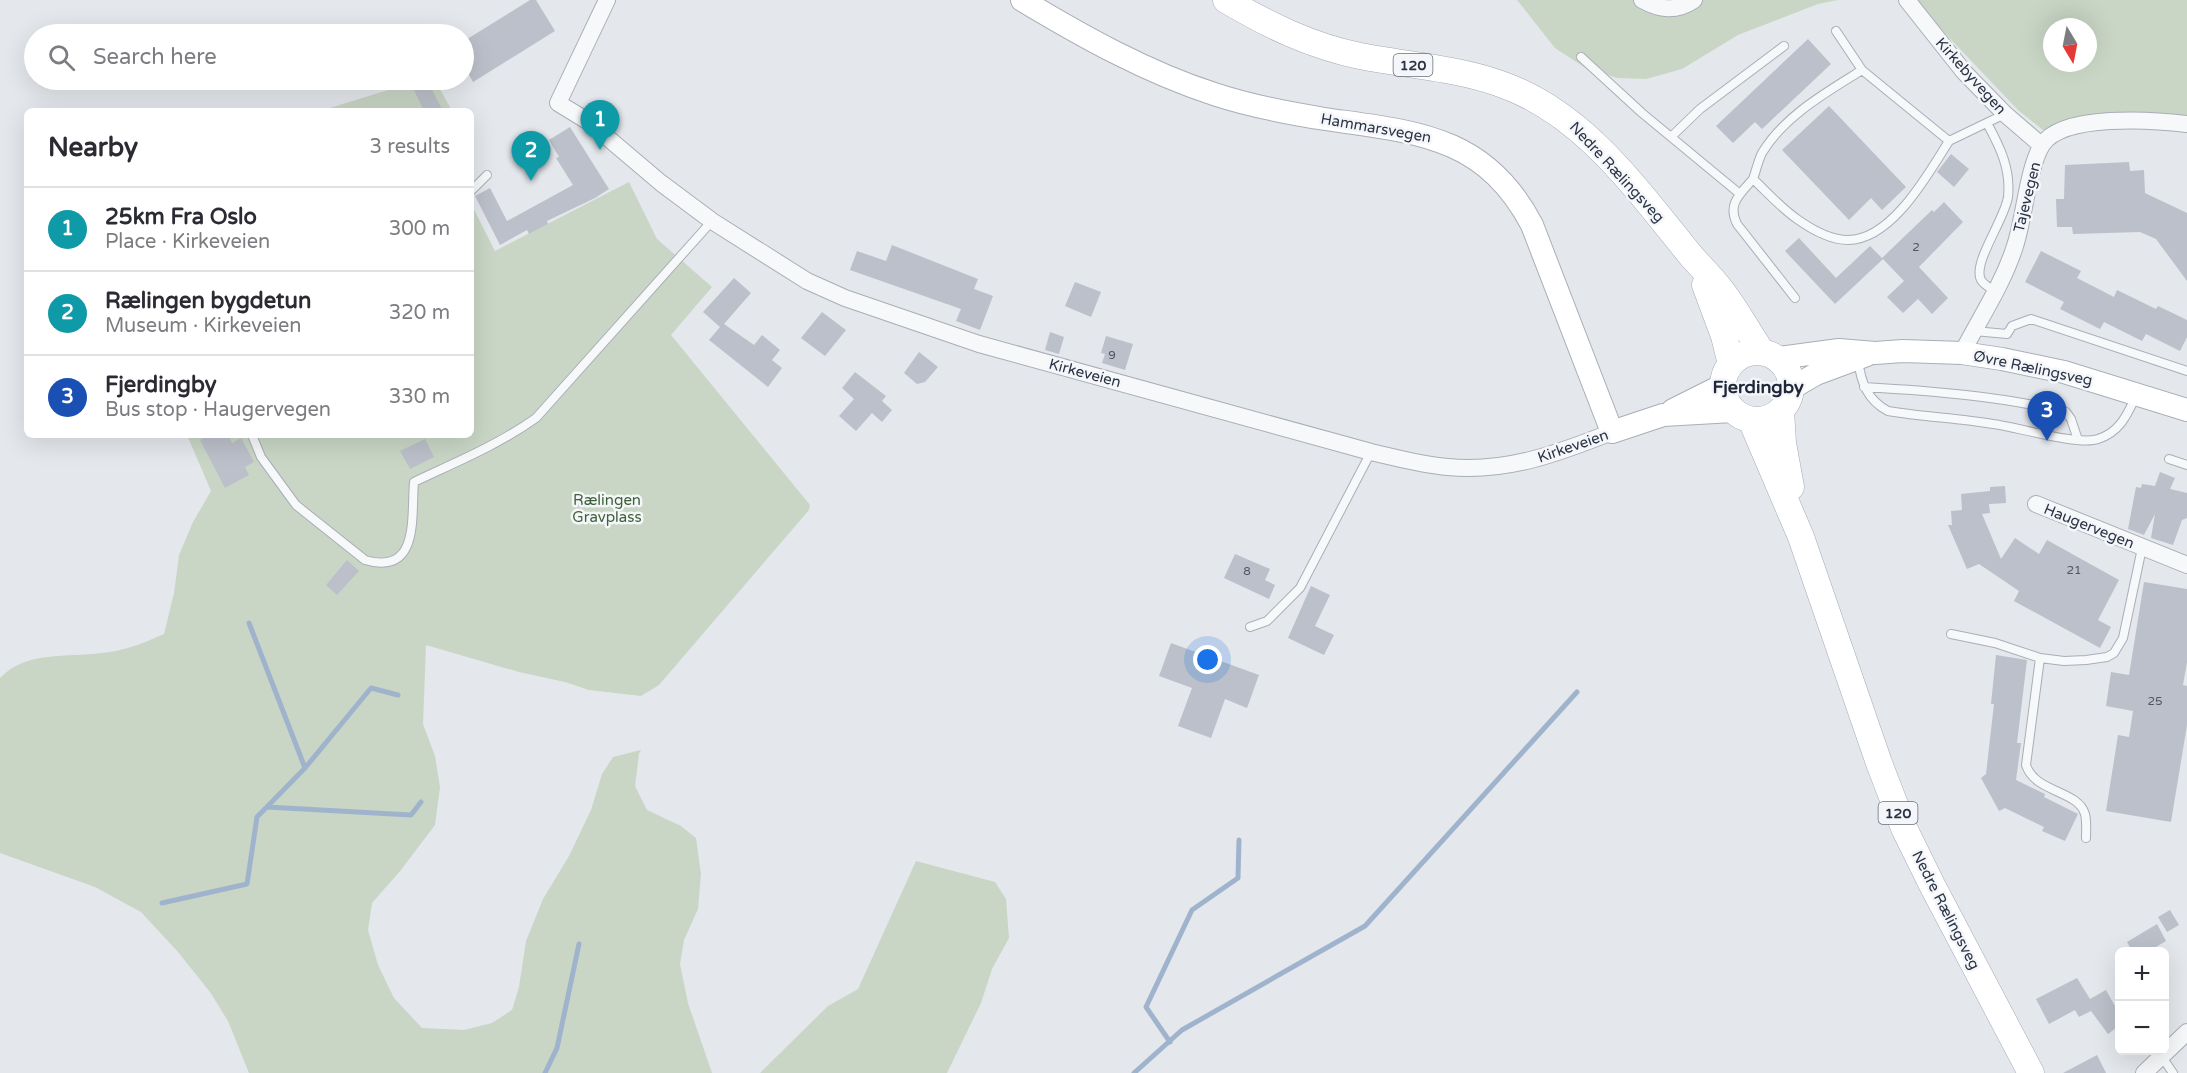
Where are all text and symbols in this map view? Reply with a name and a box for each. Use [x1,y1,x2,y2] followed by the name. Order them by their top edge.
[2043,18,2097,72] north arrow
[24,24,474,90] search box
[1932,34,2010,118] street label: Kirkebyvegen
[45,41,78,74] icon: search
[93,44,217,70] text: Search here
[1394,54,1432,76] road number: 120
[580,100,620,150] pin: 1
[1319,109,1433,147] street label: Hammarsvegen
[1566,118,1668,226] street label: Nedre Rælingsveg
[48,132,138,163] text: Nearby
[512,132,550,181] pin: 2
[370,135,450,159] text: 3 results
[2010,160,2044,234] street label: Tajevegen
[105,204,257,230] text: 25km Fra Oslo
[61,217,74,241] text: 1
[389,217,450,241] text: 300 m
[105,230,270,254] text: Place · Kirkeveien
[1912,240,1920,254] house number: 2
[105,288,311,314] text: Rælingen bygdetun
[61,301,74,325] text: 2
[389,301,450,325] text: 320 m
[105,314,302,338] text: Museum · Kirkeveien
[1972,347,2094,389] street label: Øvre Rælingsveg
[1108,348,1116,362] house number: 9
[1047,355,1123,391] street label: Kirkeveien
[105,372,216,398] text: Fjerdingby
[1712,376,1804,398] district label: Fjerdingby
[61,385,74,409] text: 3
[389,385,450,409] text: 330 m
[2028,392,2066,441] pin: 3
[105,398,331,422] text: Bus stop · Haugervegen
[1535,425,1611,467] street label: Kirkeveien
[572,491,642,526] park label: Rælingen Gravplass
[2041,500,2137,552] street label: Haugervegen
[2066,563,2082,577] house number: 21
[1243,564,1251,578] house number: 8
[1193,645,1222,674] your location
[2147,694,2163,708] house number: 25
[1878,802,1918,824] road number: 120
[1908,848,1984,972] street label: Nedre Rælingsveg
[2115,947,2169,1055] map controls
[2115,947,2169,1001] button: +
[2115,1001,2169,1055] button: −

